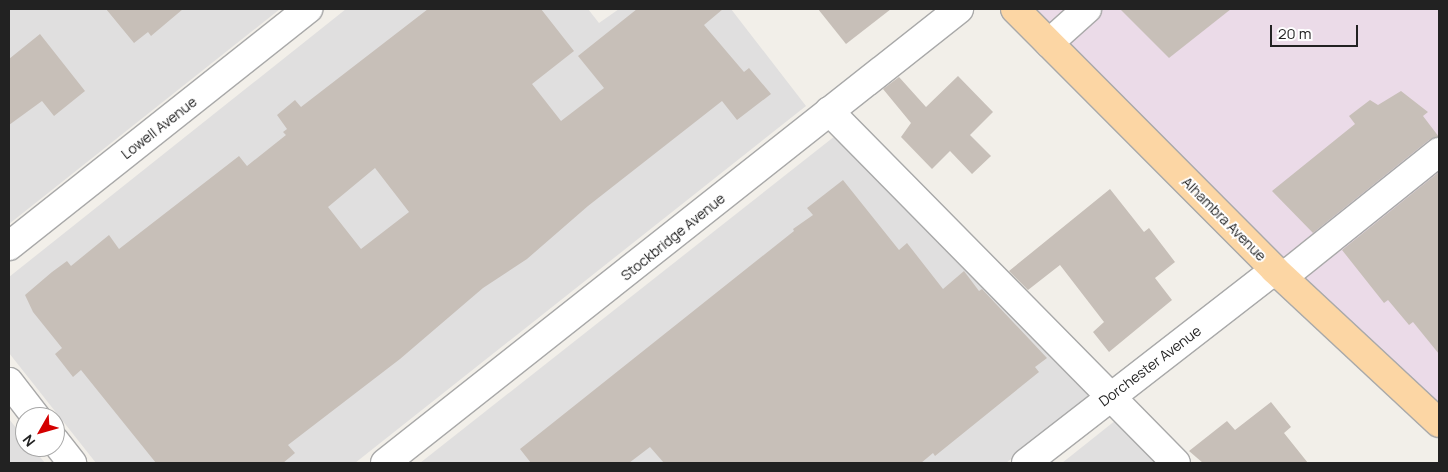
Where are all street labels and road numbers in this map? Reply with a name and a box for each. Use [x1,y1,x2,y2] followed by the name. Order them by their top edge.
[118,93,200,163] street label: Lowell Avenue
[1179,174,1269,264] street label: Alhambra Avenue
[618,190,728,284] street label: Stockbridge Avenue
[1096,322,1204,410] street label: Dorchester Avenue

